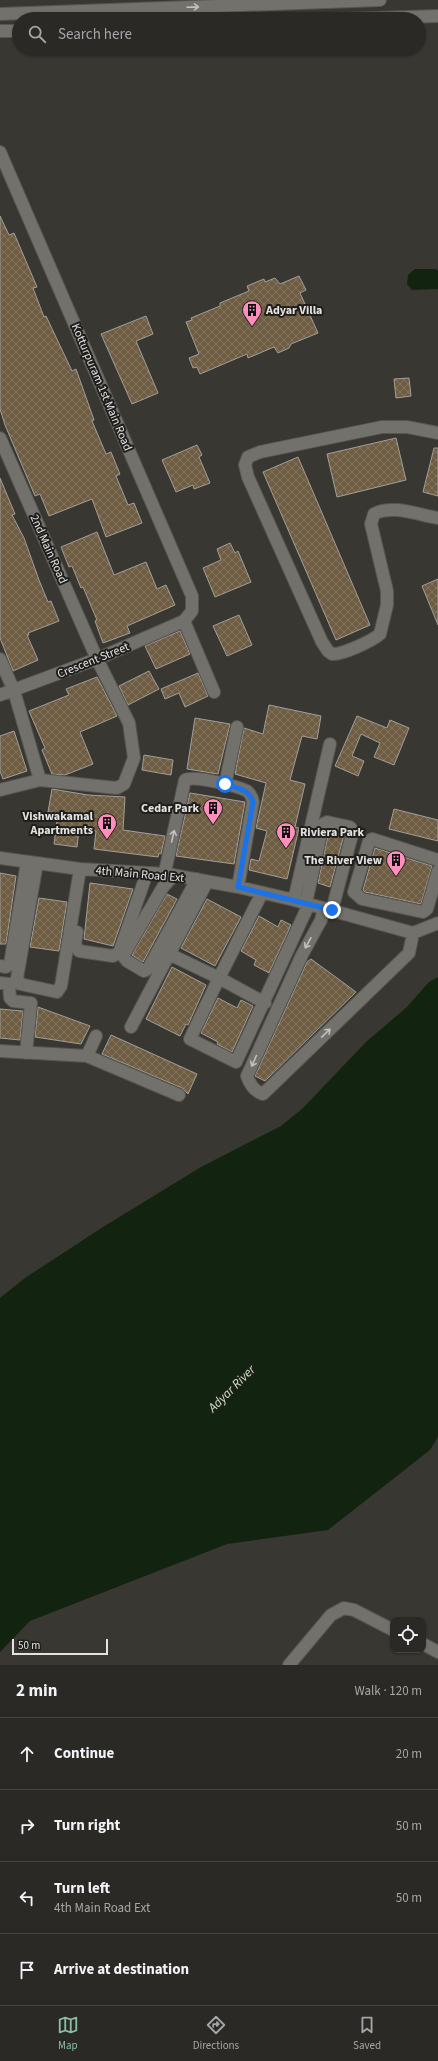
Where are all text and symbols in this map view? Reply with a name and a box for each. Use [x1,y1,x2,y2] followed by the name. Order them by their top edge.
[186,4,199,11] one-way arrow
[12,12,426,56] search box
[26,23,48,45] icon: search
[58,24,132,45] text: Search here
[241,299,263,327] building icon: Adyar Villa
[265,302,322,319] place label: Adyar Villa
[67,321,136,453] street label: Kotturpuram 1st Main Road
[26,512,71,586] street label: 2nd Main Road
[55,638,132,683] street label: Crescent Street
[216,775,234,793] route start
[202,797,224,825] building icon: Cedar Park
[141,800,199,817] place label: Cedar Park
[22,808,94,839] place label: Vishwakamal Apartments
[96,812,118,840] building icon: Vishwakamal Apartments
[275,821,297,849] building icon: Riviera Park
[300,824,364,841] place label: Riviera Park
[169,830,177,843] one-way arrow
[385,849,407,877] building icon: The River View
[304,852,383,869] place label: The River View
[95,862,185,887] street label: 4th Main Road Ext
[323,901,341,919] route end
[304,937,312,949] one-way arrow
[321,1028,331,1037] one-way arrow
[250,1055,257,1067] one-way arrow
[203,1361,260,1417] water label: Adyar River
[390,1617,426,1653] map controls
[390,1617,426,1653] button: locate
[12,1637,108,1656] scale bar
[18,1638,40,1653] text: 50 m
[16,1679,57,1703] text: 2 min
[354,1682,422,1700] text: Walk · 120 m
[16,1743,38,1765] icon: ahead
[54,1743,114,1764] text: Continue
[396,1745,422,1763] text: 20 m
[16,1815,38,1837] icon: right
[54,1815,120,1836] text: Turn right
[396,1817,422,1835] text: 50 m
[54,1878,110,1899] text: Turn left
[16,1887,38,1909] icon: left
[396,1889,422,1907] text: 50 m
[54,1899,150,1917] text: 4th Main Road Ext
[16,1959,38,1981] icon: arrive
[54,1959,189,1980] text: Arrive at destination
[57,2014,79,2053] tab: Map
[193,2014,239,2053] tab: Directions
[353,2014,381,2053] tab: Saved

